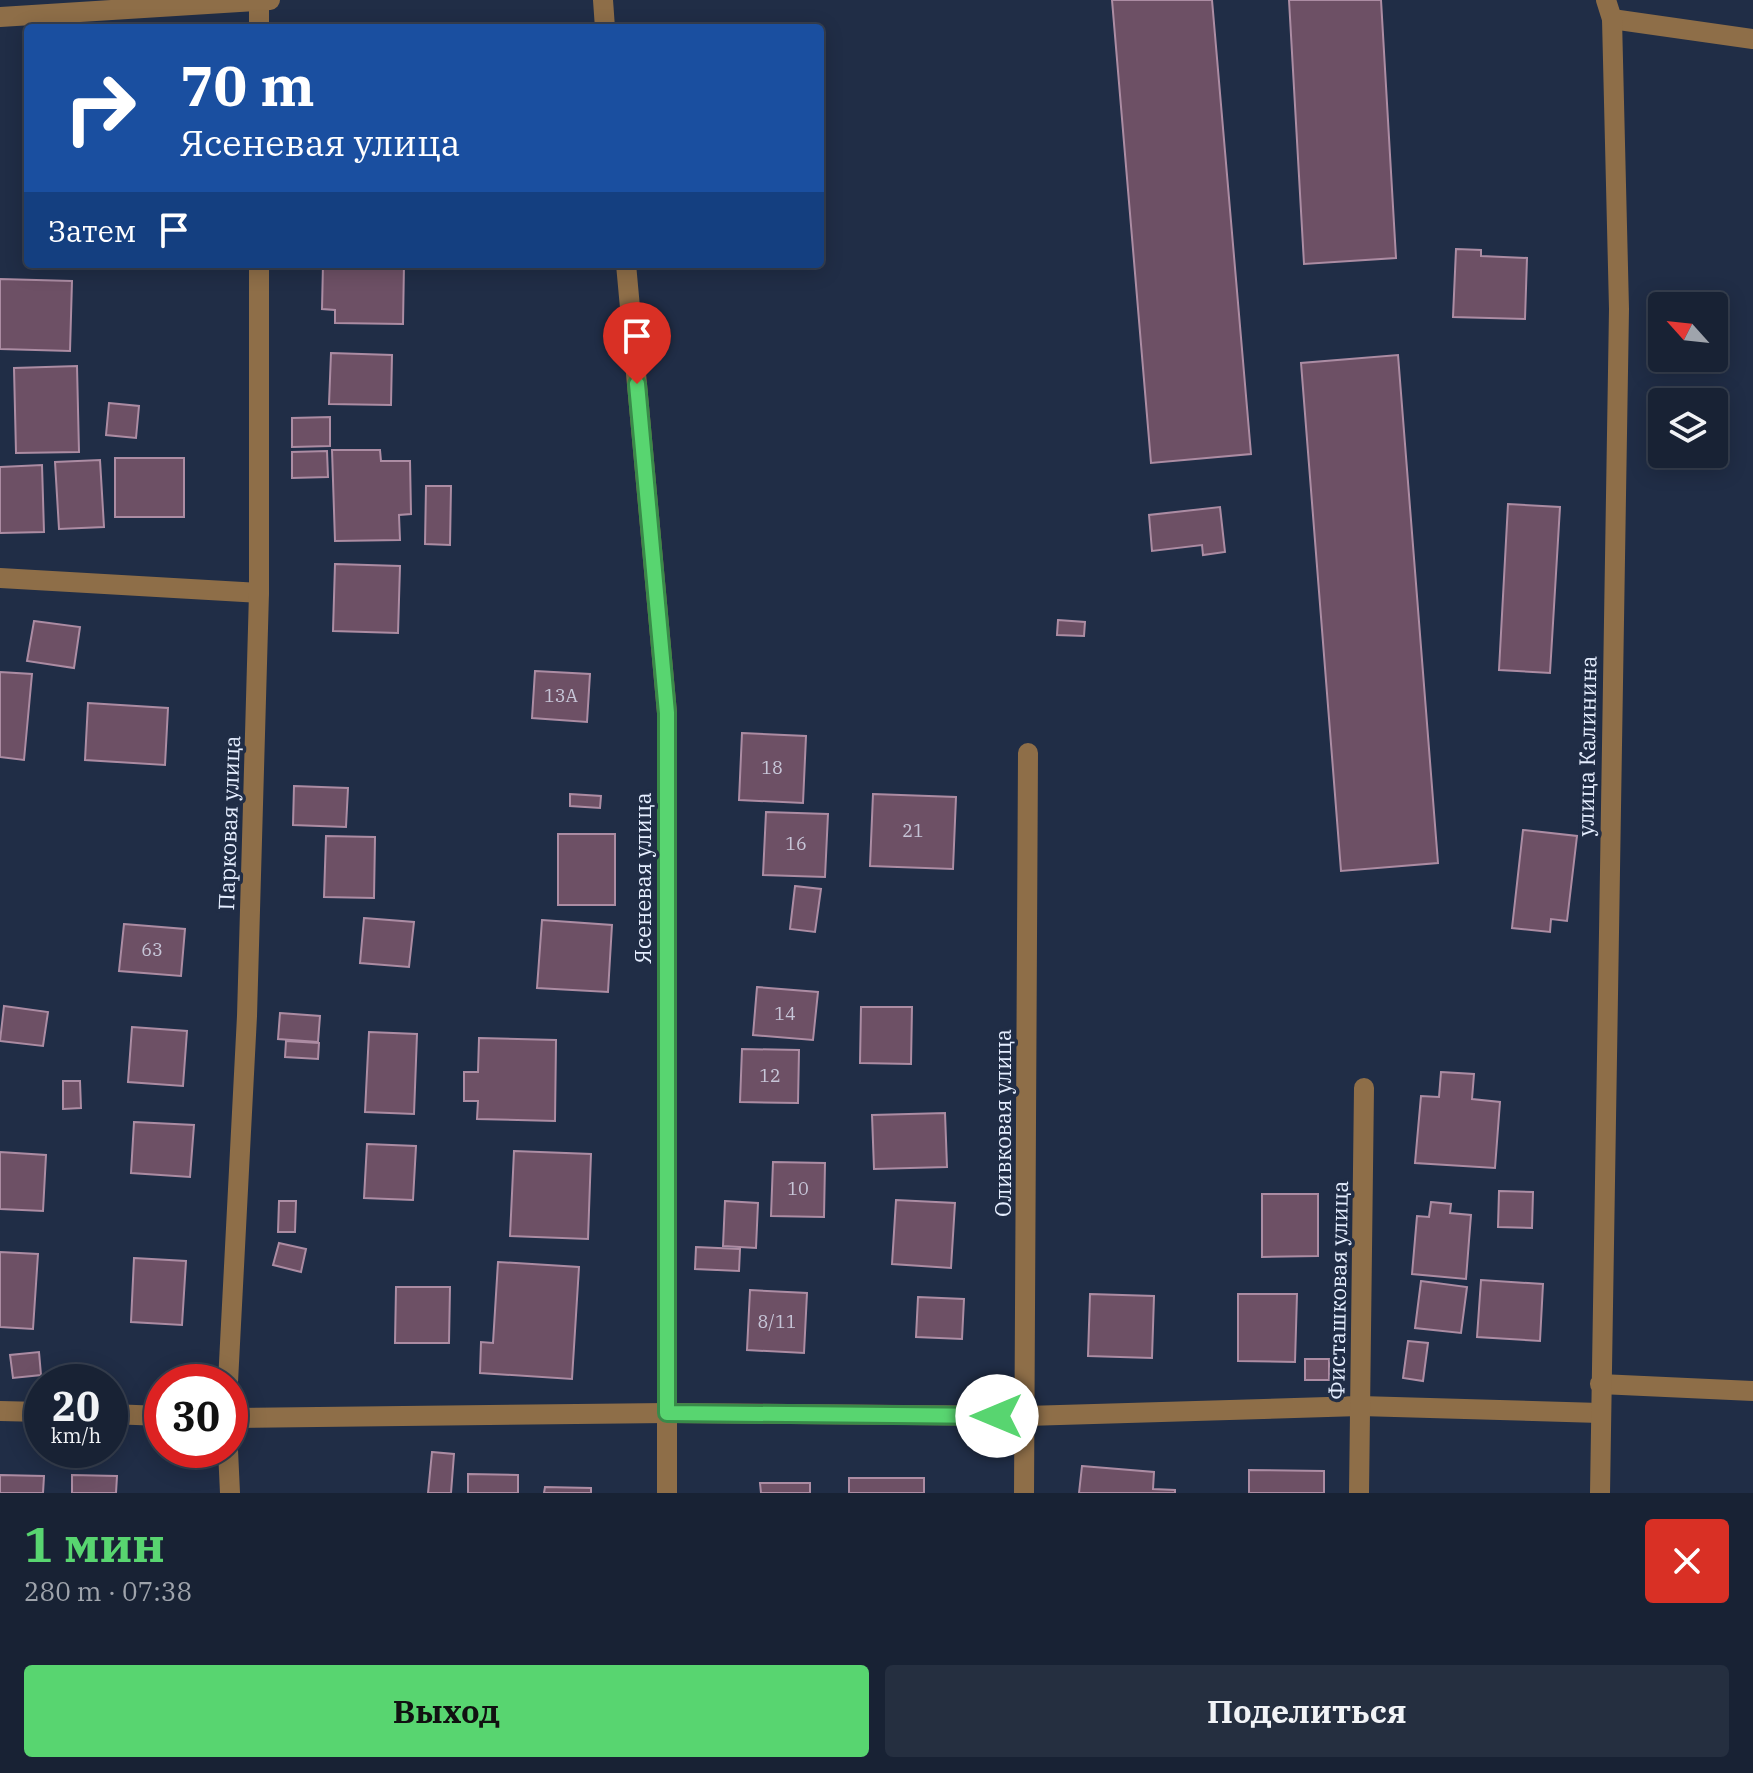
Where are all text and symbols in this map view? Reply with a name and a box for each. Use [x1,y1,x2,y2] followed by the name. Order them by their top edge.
[180,49,315,121] text: 70 m
[48,56,152,160] icon: right
[180,119,460,166] text: Ясеневая улица
[152,208,196,252] icon: arrive
[48,211,136,250] text: Затем
[1648,292,1728,372] north arrow
[1648,292,1728,468] map controls
[603,302,671,384] pin
[615,314,659,358] icon: arrive
[1648,388,1728,468] button: layers
[1570,655,1603,837] street label: улица Калинина
[544,684,579,707] house number: 13А
[211,735,246,911] street label: Парковая улица
[761,756,783,779] house number: 18
[628,792,657,964] street label: Ясеневая улица
[902,819,924,842] house number: 21
[785,832,807,855] house number: 16
[141,938,163,961] house number: 63
[774,1002,796,1025] house number: 14
[988,1029,1017,1217] street label: Оливковая улица
[759,1064,781,1087] house number: 12
[787,1177,809,1200] house number: 10
[1321,1180,1354,1400] street label: Фисташковая улица
[758,1310,797,1333] house number: 8/11
[144,1364,248,1468] speed limit sign: 30
[955,1374,1039,1458] position arrow
[52,1380,100,1432] text: 20
[51,1422,101,1449] text: km/h
[24,1513,165,1575] text: 1 мин
[1645,1519,1729,1603] button: close
[24,1574,192,1608] text: 280 m · 07:38
[24,1665,869,1757] button: Выход
[885,1665,1729,1757] button: Поделиться

